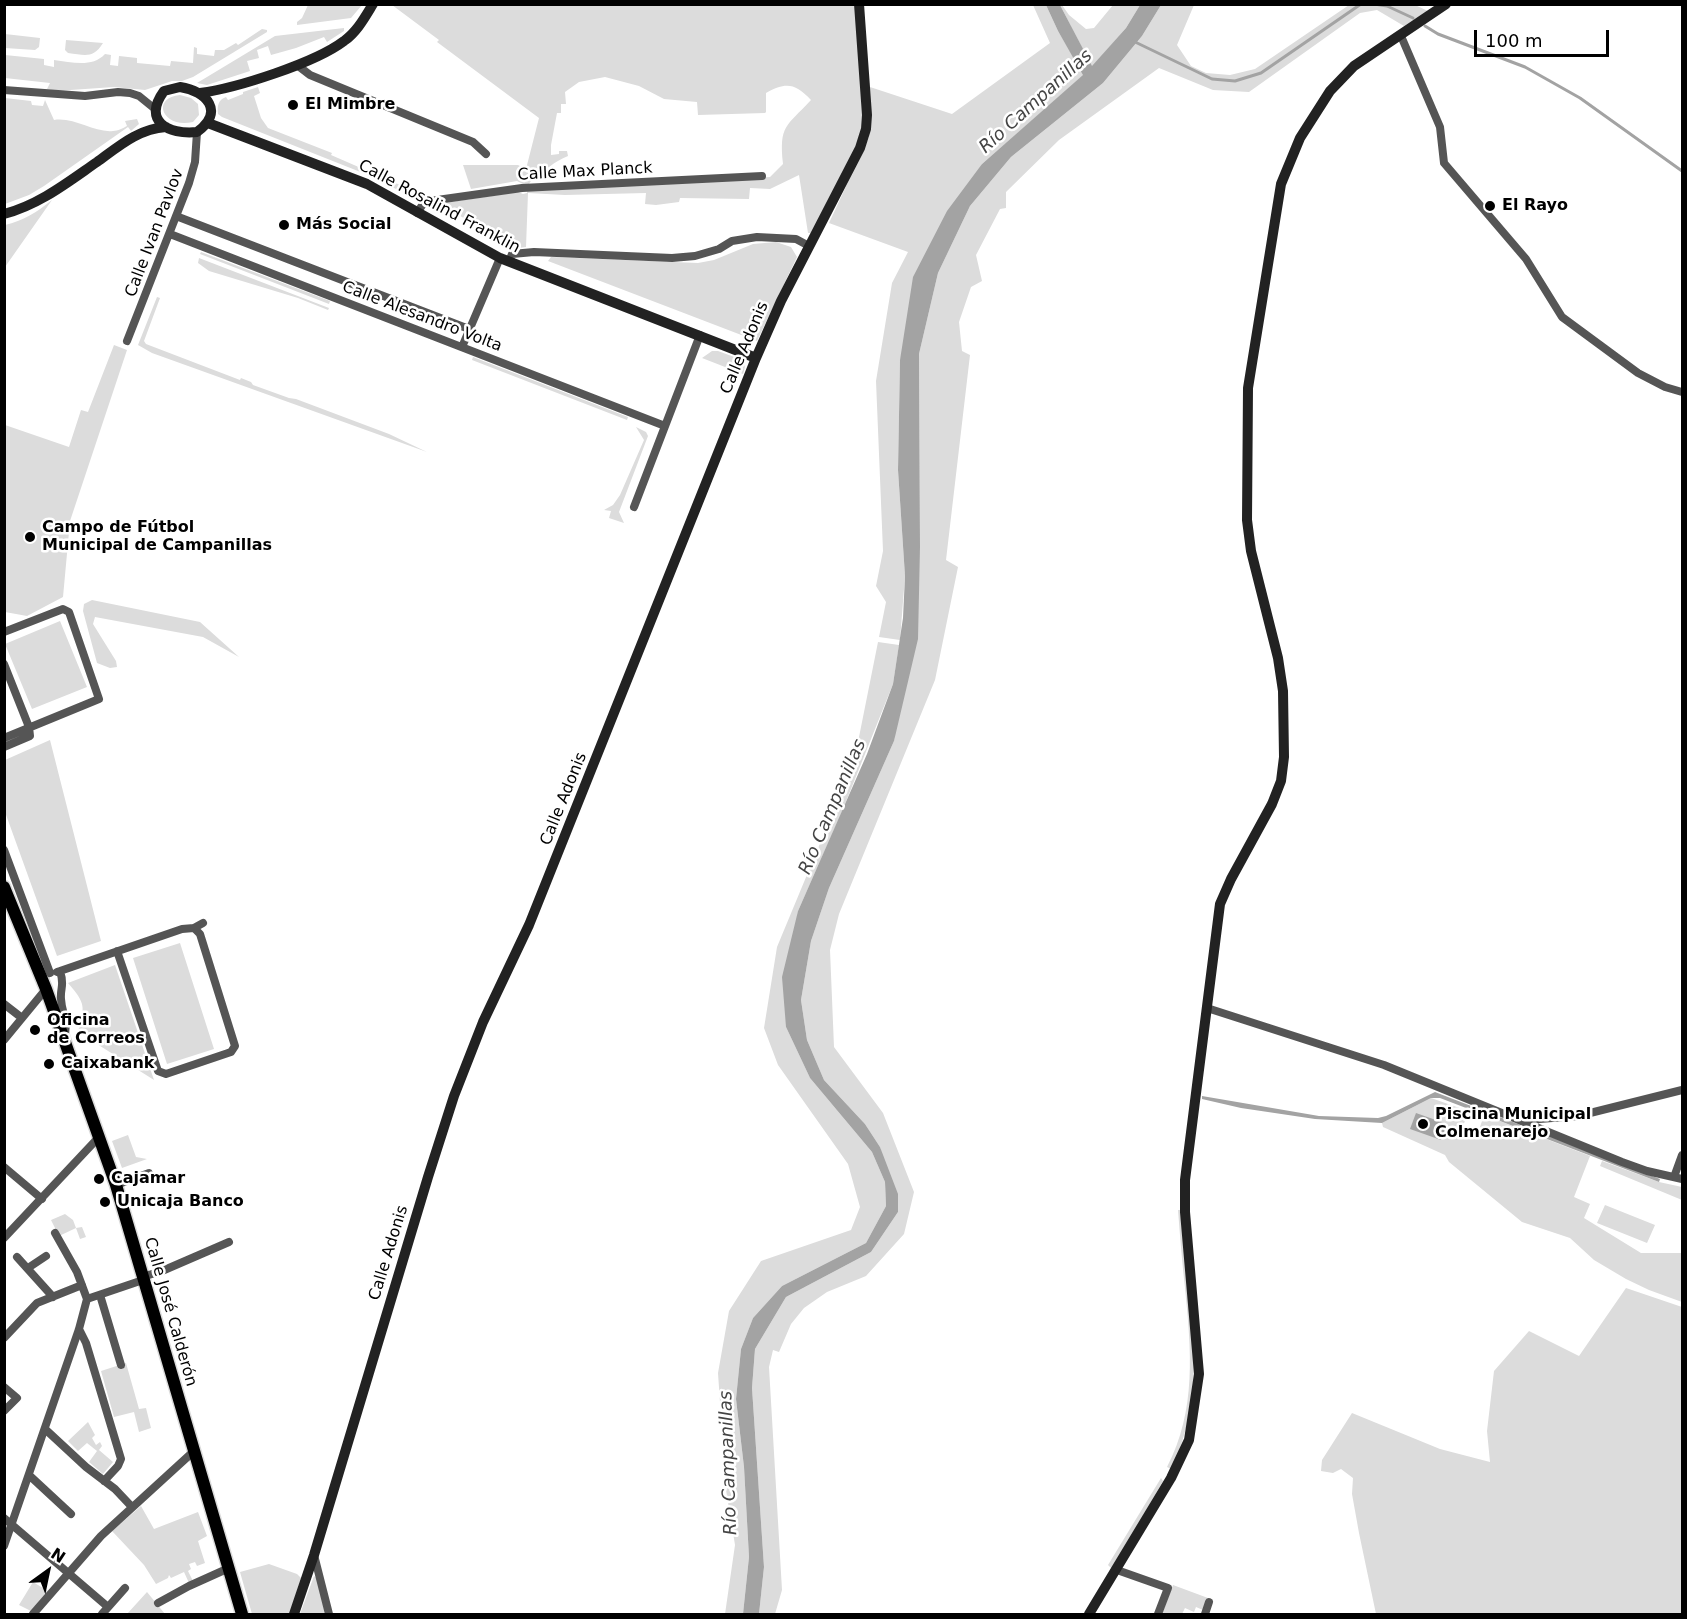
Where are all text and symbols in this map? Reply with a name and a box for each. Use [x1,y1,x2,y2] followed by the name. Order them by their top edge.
[1477,18,1612,56] scale bar
[1485,30,1543,51] text: 100 m
[975,46,1097,158] water label: Río Campanillas
[305,95,395,115] place label: El Mimbre
[286,98,300,112] marker: El Mimbre
[355,156,523,258] street label: Calle Rosalind Franklin
[517,159,653,185] street label: Calle Max Planck
[122,166,188,300] street label: Calle Ivan Pavlov
[1502,196,1568,216] place label: El Rayo
[1483,199,1497,213] marker: El Rayo
[296,215,392,235] place label: Más Social
[277,218,291,232] marker: Más Social
[339,278,505,356] street label: Calle Alesandro Volta
[717,299,773,397] street label: Calle Adonis
[42,518,272,556] place label: Campo de Fútbol Municipal de Campanillas
[23,530,37,544] marker: Campo de Fútbol Municipal de Campanillas
[795,736,871,878] water label: Río Campanillas
[537,750,591,848] street label: Calle Adonis
[47,1011,145,1049] place label: Oficina de Correos
[28,1023,42,1037] marker: Oficina de Correos
[61,1054,154,1074] place label: Caixabank
[42,1057,56,1071] marker: Caixabank
[1435,1105,1591,1143] place label: Piscina Municipal Colmenarejo
[1416,1117,1430,1131] marker: Piscina Municipal Colmenarejo
[111,1169,185,1189] place label: Cajamar
[92,1172,106,1186] marker: Cajamar
[117,1192,244,1212] place label: Unicaja Banco
[98,1195,112,1209] marker: Unicaja Banco
[365,1203,413,1303] street label: Calle Adonis
[140,1235,200,1389] street label: Calle José Calderón
[716,1390,742,1536] water label: Río Campanillas
[18,1541,78,1601] north arrow
[47,1544,69,1567] text: N

